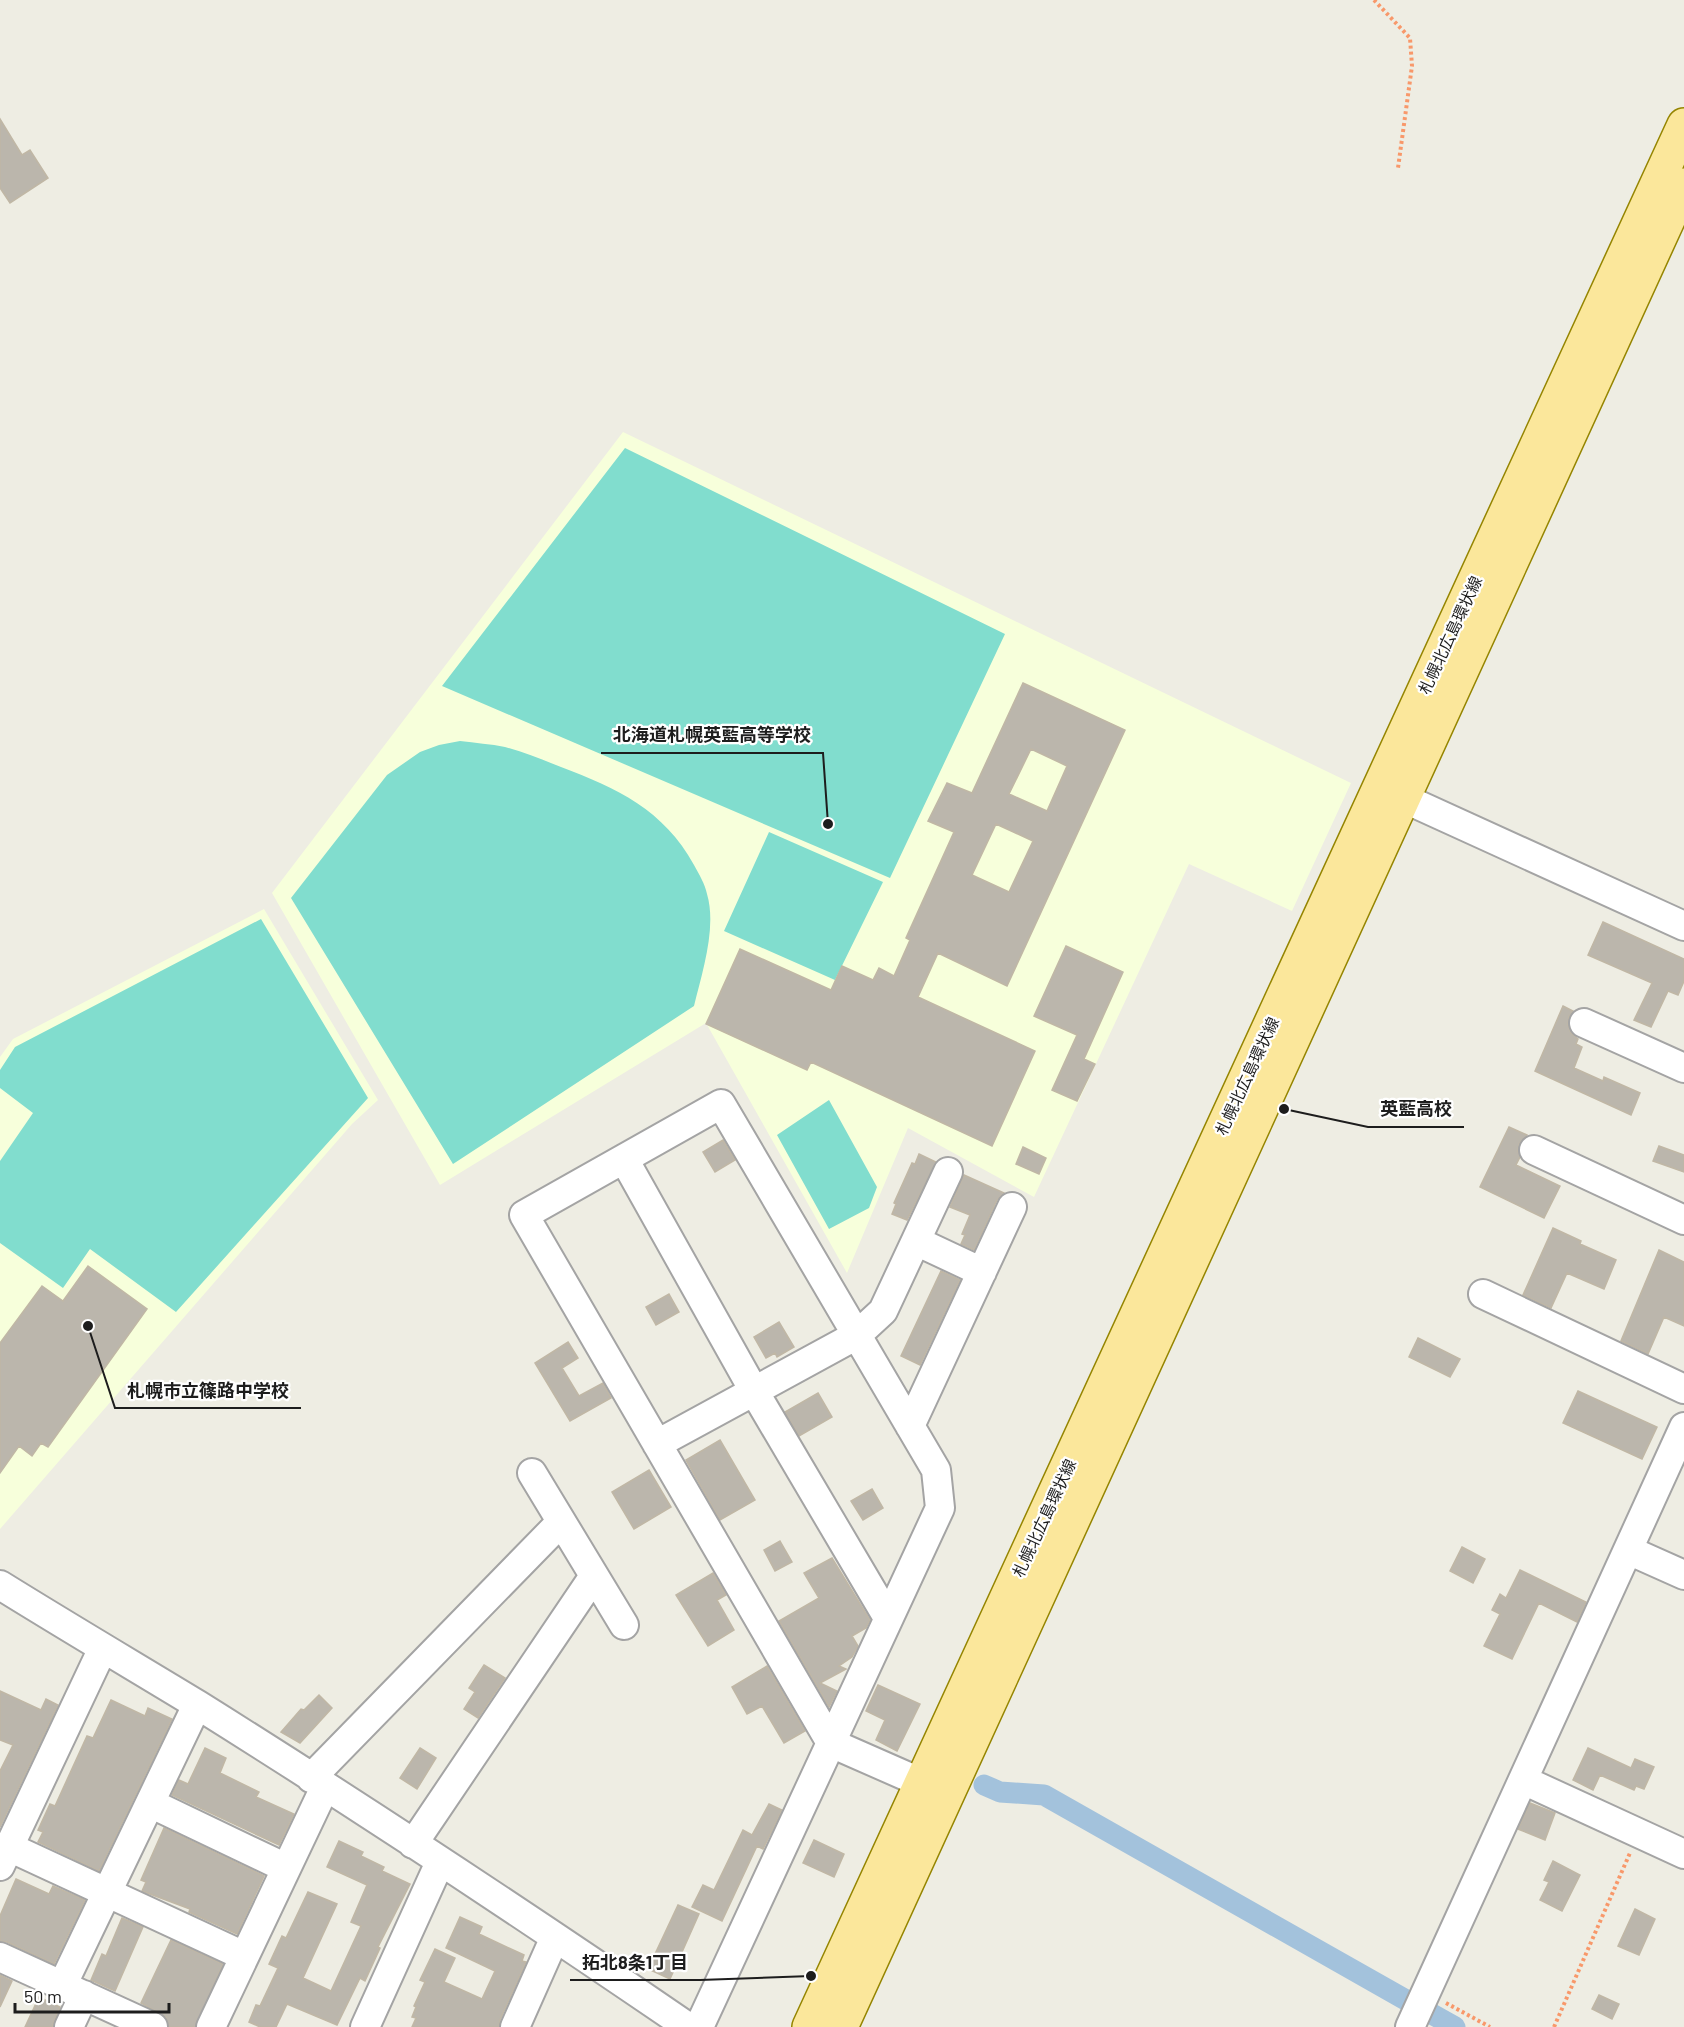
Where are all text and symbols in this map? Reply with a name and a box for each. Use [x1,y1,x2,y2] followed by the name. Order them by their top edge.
[1414,573,1485,697] street label: 札幌北広島環状線
[601,717,823,753] callout: 北海道札幌英藍高等学校
[613,723,811,745] text: 北海道札幌英藍高等学校
[1211,1014,1282,1138] street label: 札幌北広島環状線
[1368,1091,1464,1127] callout: 英藍高校
[1380,1097,1452,1119] text: 英藍高校
[115,1372,301,1408] callout: 札幌市立篠路中学校
[127,1379,289,1401] text: 札幌市立篠路中学校
[1008,1456,1079,1580] street label: 札幌北広島環状線
[570,1944,700,1980] callout: 拓北8条1丁目
[582,1951,688,1973] text: 拓北8条1丁目
[15,1976,170,2014] scale bar
[24,1985,62,2007] text: 50 m

